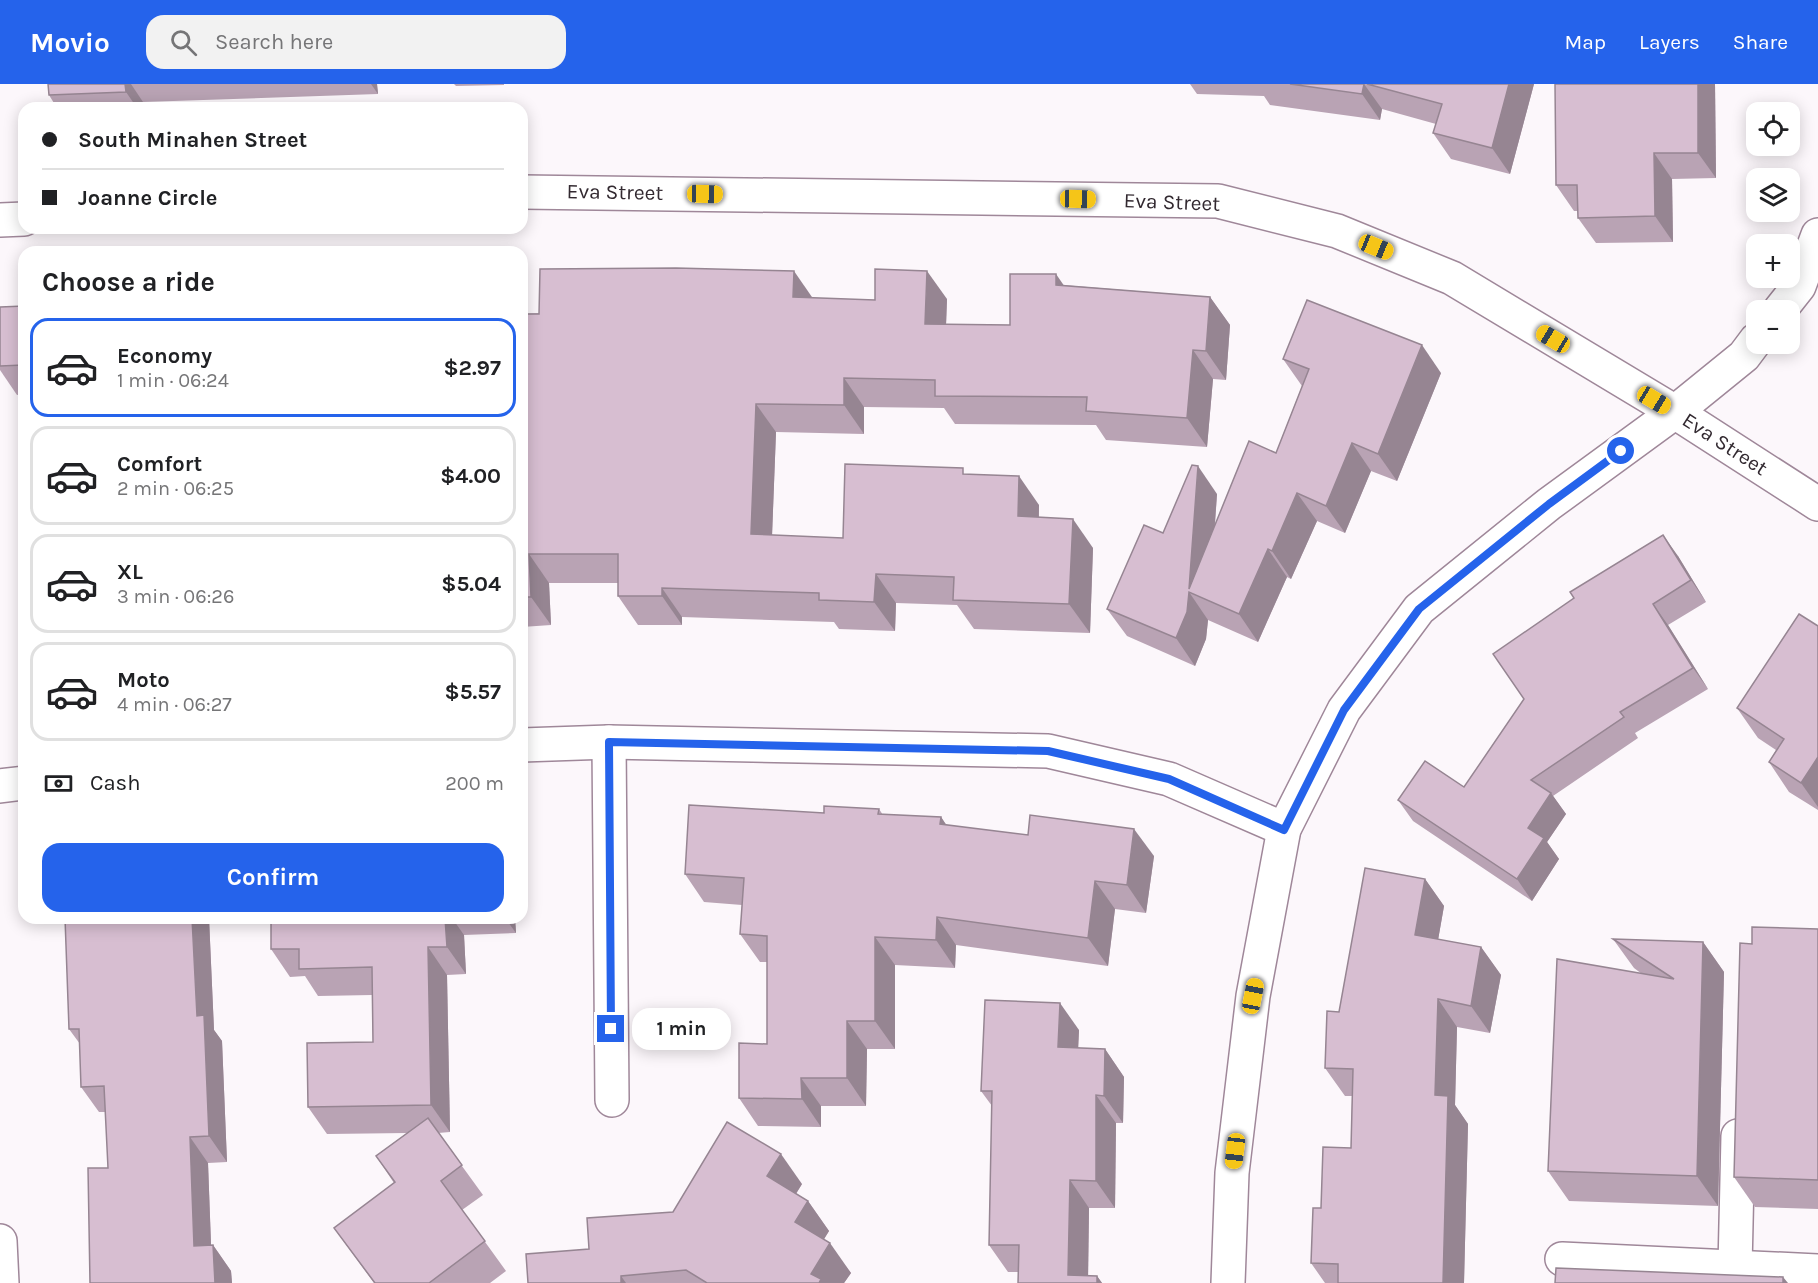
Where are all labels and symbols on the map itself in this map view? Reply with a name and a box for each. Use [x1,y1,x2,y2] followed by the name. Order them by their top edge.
[567,179,664,205] street label: Eva Street
[687,185,723,203] car
[1123,188,1221,216] street label: Eva Street
[1060,190,1096,208] car
[1356,232,1396,262] car
[1533,322,1573,356] car
[1634,383,1674,417] car
[1678,408,1772,480] street label: Eva Street
[1607,437,1634,464] route start
[1241,977,1265,1015] car
[632,1008,731,1050] callout: 1 min
[597,1015,624,1042] route end
[1224,1132,1246,1170] car

